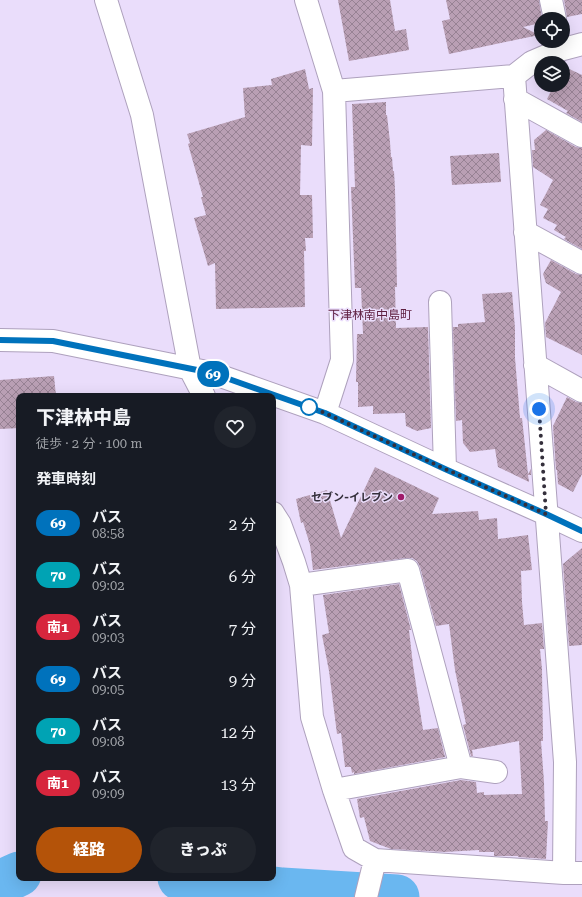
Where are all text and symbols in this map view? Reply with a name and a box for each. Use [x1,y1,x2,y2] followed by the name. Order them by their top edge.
[534,12,570,92] map controls
[534,12,570,48] button: locate
[534,56,570,92] button: layers
[328,308,412,322] district label: 下津林南中島町
[195,361,231,387] line badge: 69
[205,366,221,382] text: 69
[300,398,318,416] unlabelled marker
[529,399,549,419] your location
[36,406,131,429] text: 下津林中島
[214,406,256,448] button: heart
[36,436,142,451] text: 徒歩 · 2 分 · 100 m
[36,470,96,488] text: 発車時刻
[311,491,393,504] place label: セブン-イレブン
[396,492,406,502] marker: セブン-イレブン
[92,508,122,526] text: バス
[50,515,66,531] text: 69
[229,516,256,534] text: 2 分
[92,526,124,541] text: 08:58
[92,560,122,578] text: バス
[50,567,66,583] text: 70
[229,568,256,586] text: 6 分
[92,578,124,593] text: 09:02
[92,612,122,630] text: バス
[47,619,69,635] text: 南1
[229,620,256,638] text: 7 分
[92,630,124,645] text: 09:03
[92,664,122,682] text: バス
[50,671,66,687] text: 69
[229,672,256,690] text: 9 分
[92,682,124,697] text: 09:05
[92,716,122,734] text: バス
[50,723,66,739] text: 70
[220,724,256,742] text: 12 分
[92,734,124,749] text: 09:08
[92,768,122,786] text: バス
[47,775,69,791] text: 南1
[220,776,256,794] text: 13 分
[92,786,124,801] text: 09:09
[36,827,142,873] button: 経路
[150,827,256,873] button: きっぷ

